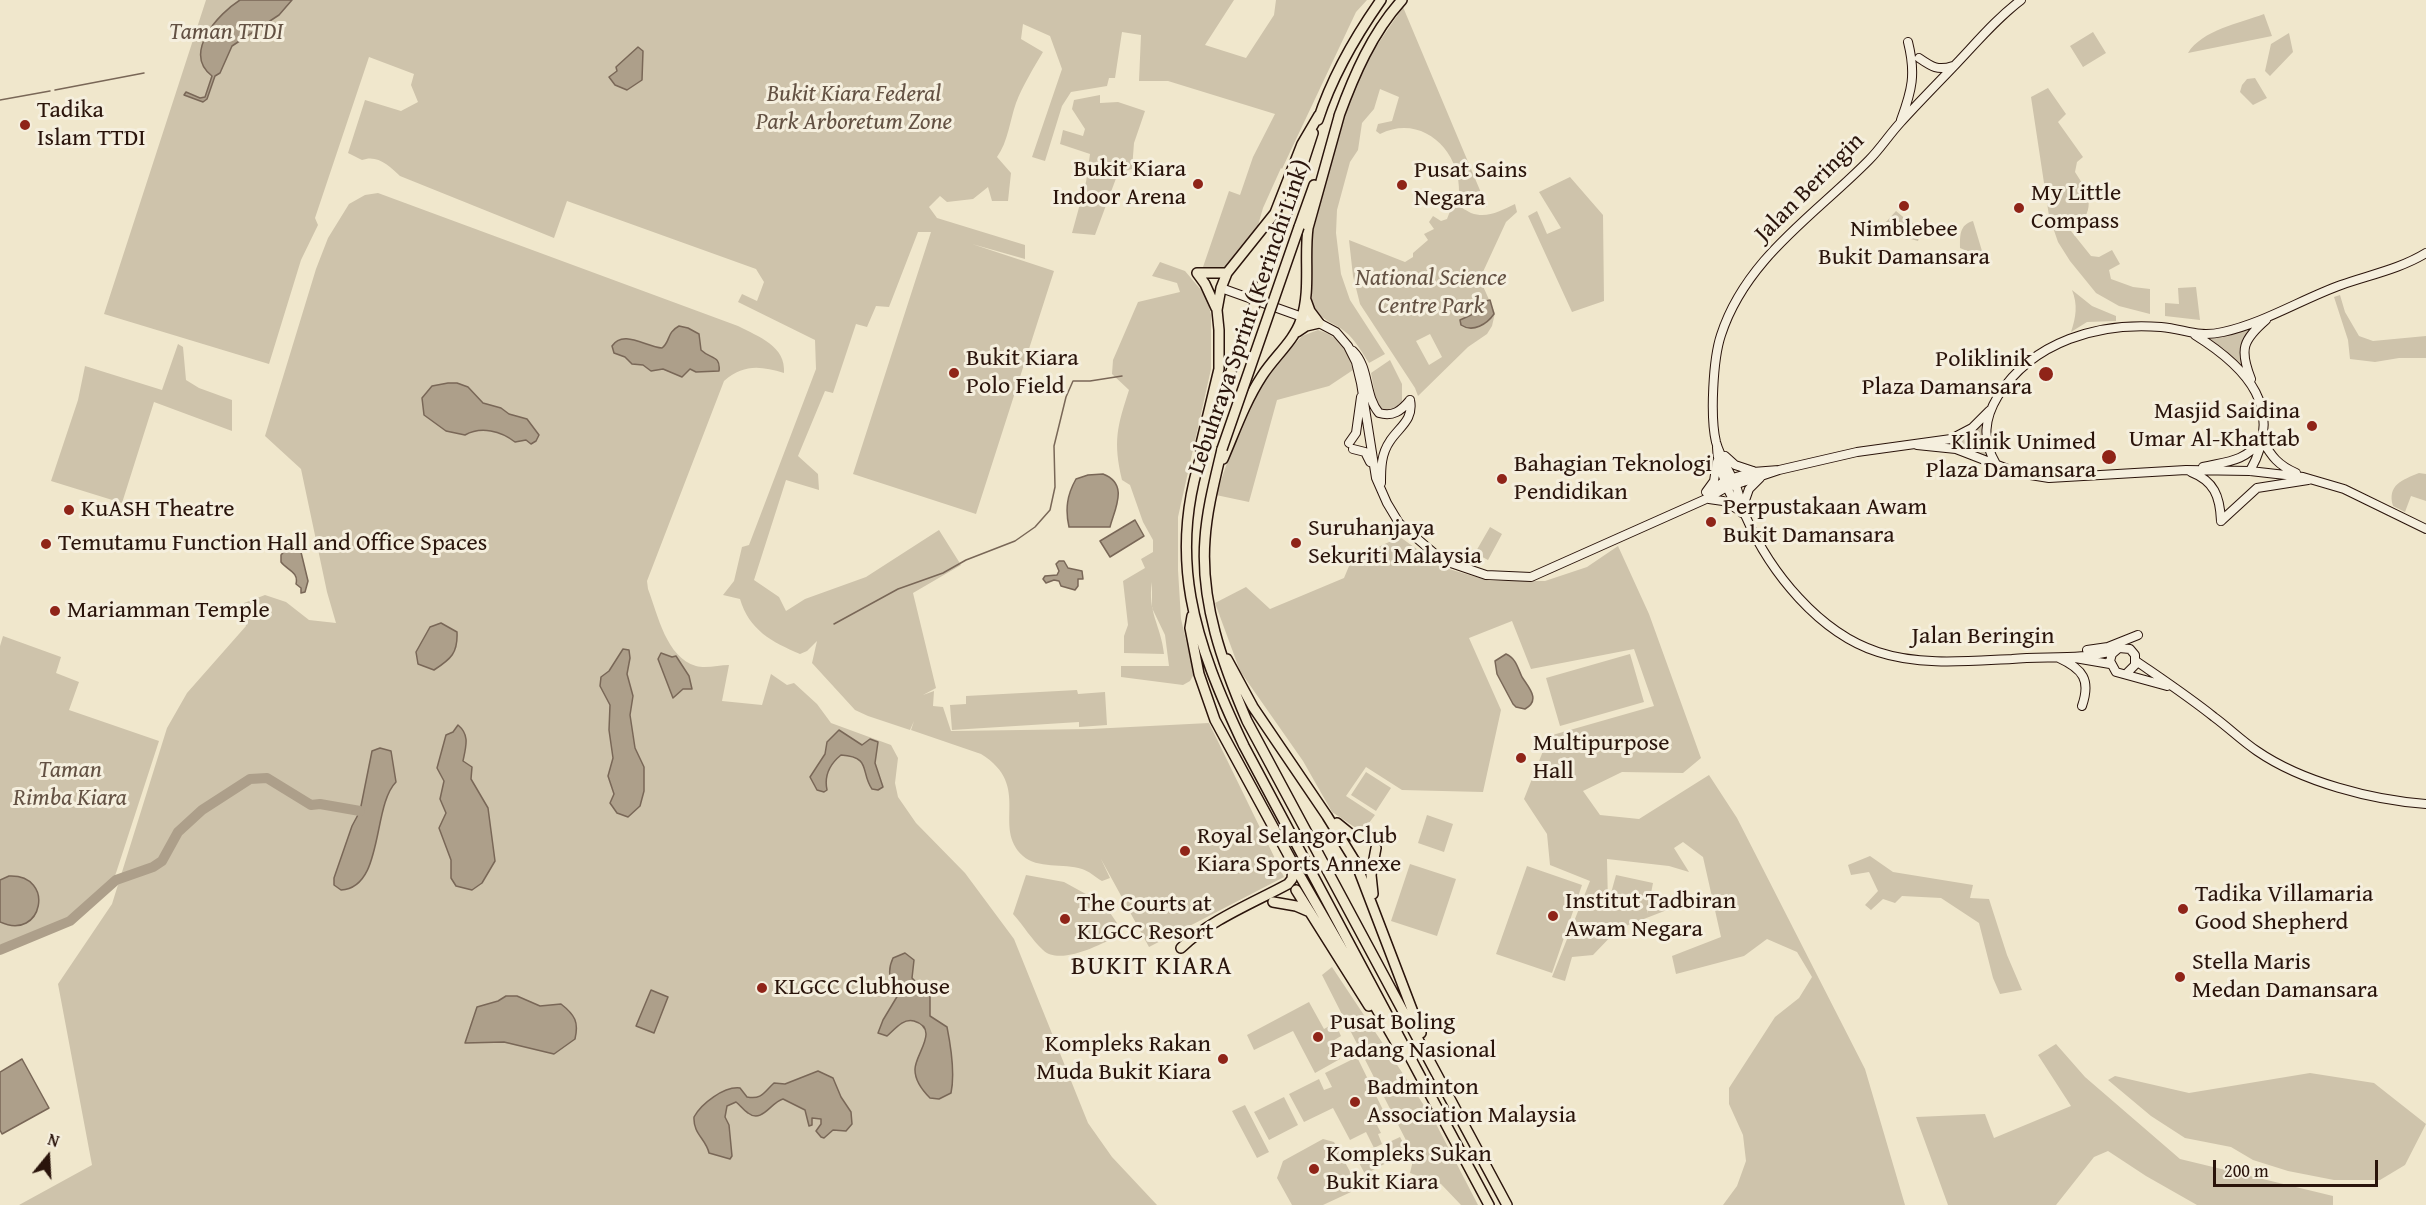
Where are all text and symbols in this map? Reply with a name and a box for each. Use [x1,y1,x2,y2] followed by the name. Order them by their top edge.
[169,19,283,47] park label: Taman TTDI
[756,81,952,137] park label: Bukit Kiara Federal Park Arboretum Zone
[37,97,146,153] place label: Tadika Islam TTDI
[18,118,32,132] marker: Tadika Islam TTDI
[1749,127,1871,249] street label: Jalan Beringin
[1052,156,1186,212] place label: Bukit Kiara Indoor Arena
[1183,156,1317,478] street label: Lebuhraya Sprint (Kerinchi Link)
[1414,157,1527,213] place label: Pusat Sains Negara
[1191,177,1205,191] marker: Bukit Kiara Indoor Arena
[1395,178,1409,192] marker: Pusat Sains Negara
[2031,180,2121,236] place label: My Little Compass
[1897,199,1911,213] marker: Nimblebee Bukit Damansara
[2012,201,2026,215] marker: My Little Compass
[1818,216,1990,272] place label: Nimblebee Bukit Damansara
[1355,265,1507,321] park label: National Science Centre Park
[966,345,1079,401] place label: Bukit Kiara Polo Field
[1862,346,2032,402] place label: Poliklinik Plaza Damansara
[2037,365,2055,383] marker: Poliklinik Plaza Damansara
[947,366,961,380] marker: Bukit Kiara Polo Field
[2129,398,2300,454] place label: Masjid Saidina Umar Al-Khattab
[2305,419,2319,433] marker: Masjid Saidina Umar Al-Khattab
[1926,429,2096,485] place label: Klinik Unimed Plaza Damansara
[2100,448,2118,466] marker: Klinik Unimed Plaza Damansara
[1514,451,1712,507] place label: Bahagian Teknologi Pendidikan
[1495,472,1509,486] marker: Bahagian Teknologi Pendidikan
[1723,494,1927,550] place label: Perpustakaan Awam Bukit Damansara
[81,496,234,524] place label: KuASH Theatre
[62,503,76,517] marker: KuASH Theatre
[1308,515,1482,571] place label: Suruhanjaya Sekuriti Malaysia
[1704,515,1718,529] marker: Perpustakaan Awam Bukit Damansara
[58,530,487,558] place label: Temutamu Function Hall and Office Spaces
[1289,536,1303,550] marker: Suruhanjaya Sekuriti Malaysia
[39,537,53,551] marker: Temutamu Function Hall and Office Spaces
[67,597,270,625] place label: Mariamman Temple
[48,604,62,618] marker: Mariamman Temple
[1912,623,2054,651] street label: Jalan Beringin
[1533,730,1669,786] place label: Multipurpose Hall
[1514,751,1528,765] marker: Multipurpose Hall
[13,757,127,813] park label: Taman Rimba Kiara
[1197,823,1401,879] place label: Royal Selangor Club Kiara Sports Annexe
[1178,844,1192,858] marker: Royal Selangor Club Kiara Sports Annexe
[2195,881,2373,937] place label: Tadika Villamaria Good Shepherd
[1565,888,1736,944] place label: Institut Tadbiran Awam Negara
[1077,891,1214,947] place label: The Courts at KLGCC Resort
[2176,902,2190,916] marker: Tadika Villamaria Good Shepherd
[1546,909,1560,923] marker: Institut Tadbiran Awam Negara
[1058,912,1072,926] marker: The Courts at KLGCC Resort
[2192,949,2378,1005] place label: Stella Maris Medan Damansara
[1071,951,1233,983] district label: BUKIT KIARA
[2173,970,2187,984] marker: Stella Maris Medan Damansara
[774,974,950,1002] place label: KLGCC Clubhouse
[755,981,769,995] marker: KLGCC Clubhouse
[1330,1009,1496,1065] place label: Pusat Boling Padang Nasional
[1311,1030,1325,1044] marker: Pusat Boling Padang Nasional
[1036,1031,1211,1087] place label: Kompleks Rakan Muda Bukit Kiara
[1216,1052,1230,1066] marker: Kompleks Rakan Muda Bukit Kiara
[1367,1074,1576,1130] place label: Badminton Association Malaysia
[1348,1095,1362,1109] marker: Badminton Association Malaysia
[18,1127,78,1187] north arrow
[45,1127,62,1153] text: N
[1326,1141,1492,1197] place label: Kompleks Sukan Bukit Kiara
[2216,1148,2381,1186] scale bar
[2224,1157,2269,1184] text: 200 m
[1307,1162,1321,1176] marker: Kompleks Sukan Bukit Kiara

